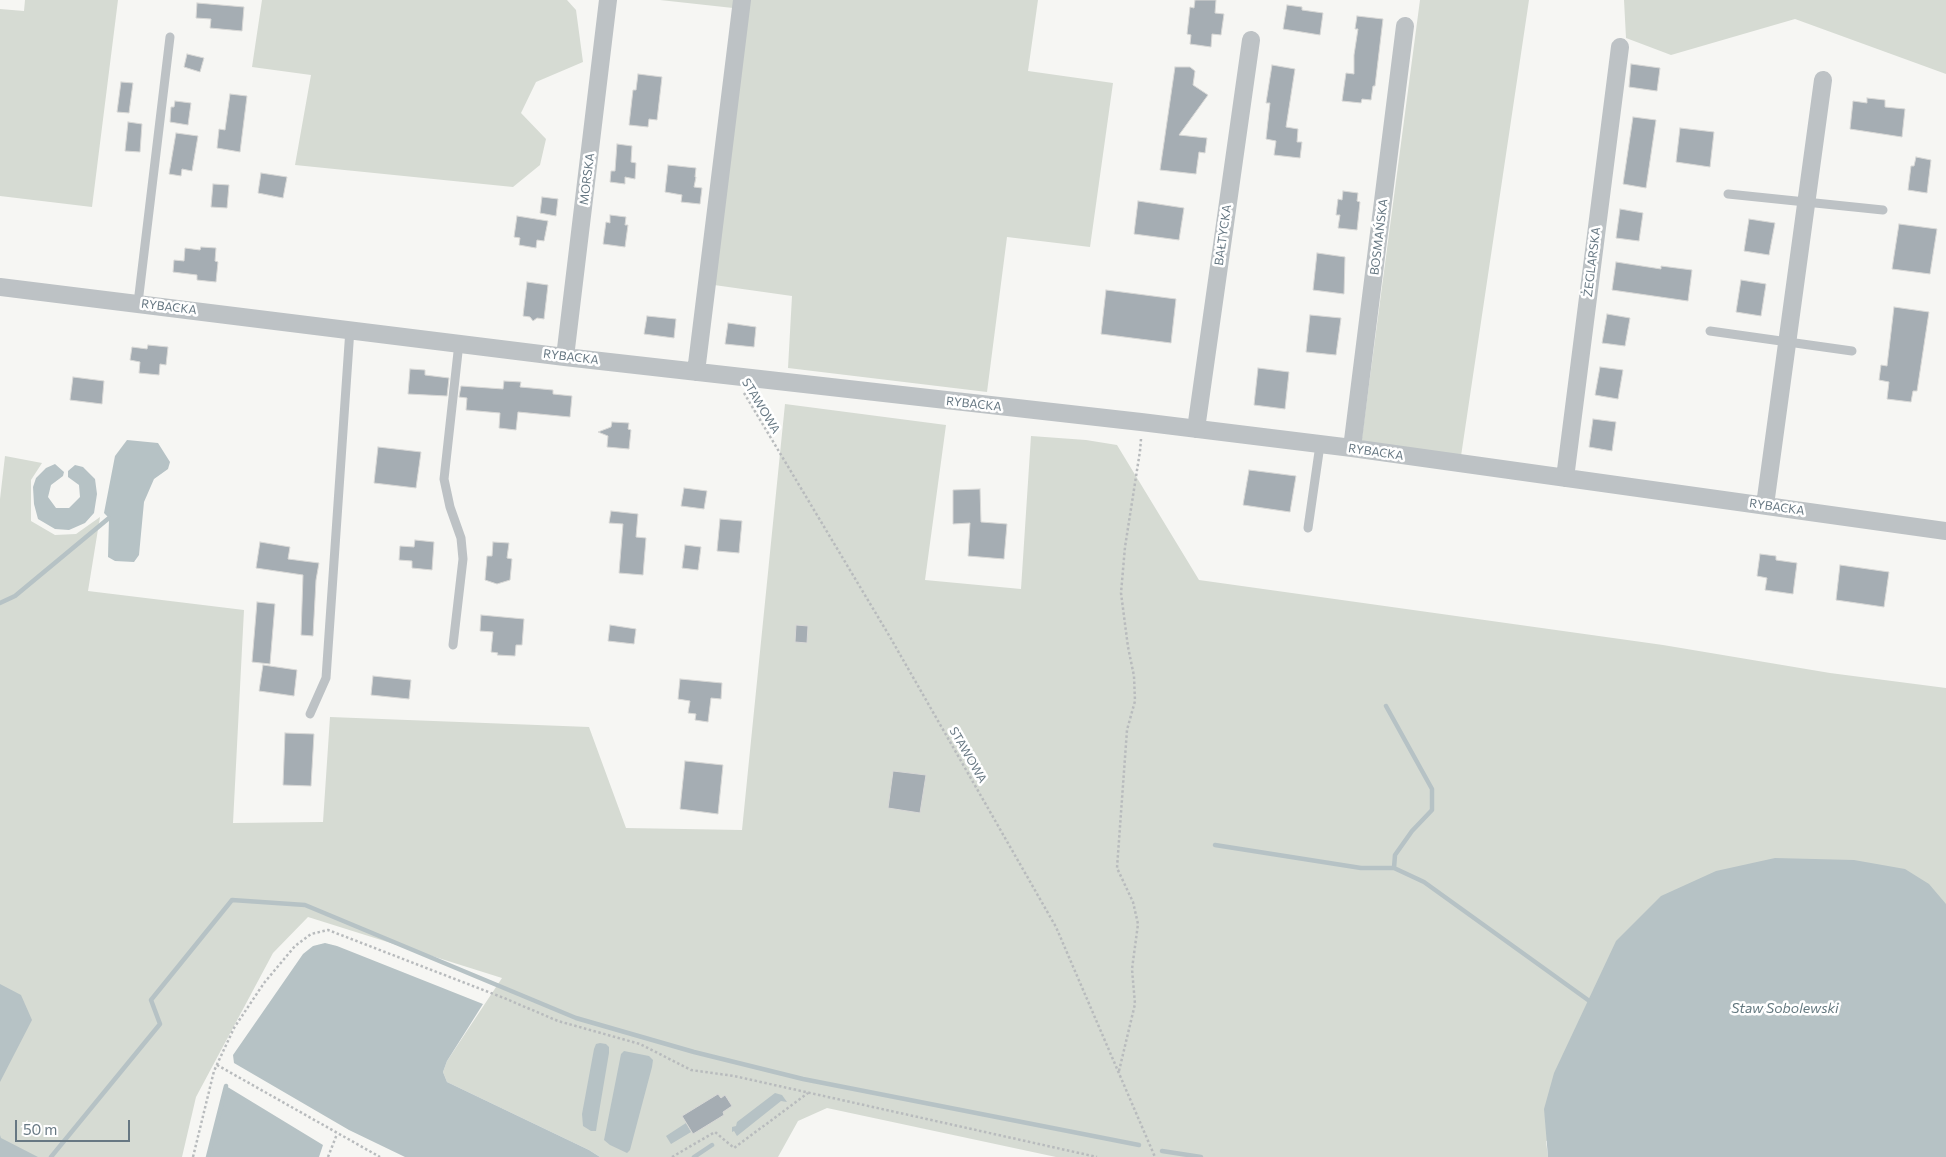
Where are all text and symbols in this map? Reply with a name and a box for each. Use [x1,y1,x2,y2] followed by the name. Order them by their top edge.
[577,152,597,206] street label: MORSKA
[1367,198,1391,276] street label: BOSMAŃSKA
[1212,204,1234,266] street label: BAŁTYCKA
[1581,226,1603,298] street label: ŻEGLARSKA
[140,296,198,318] street label: RYBACKA
[542,346,600,368] street label: RYBACKA
[739,376,783,436] street label: STAWOWA
[946,394,1002,414] street label: RYBACKA
[1347,441,1405,463] street label: RYBACKA
[1748,496,1806,518] street label: RYBACKA
[946,725,990,785] street label: STAWOWA
[1731,1000,1839,1016] water label: Staw Sobolewski
[18,1110,132,1142] scale bar
[23,1120,57,1138] text: 50 m

